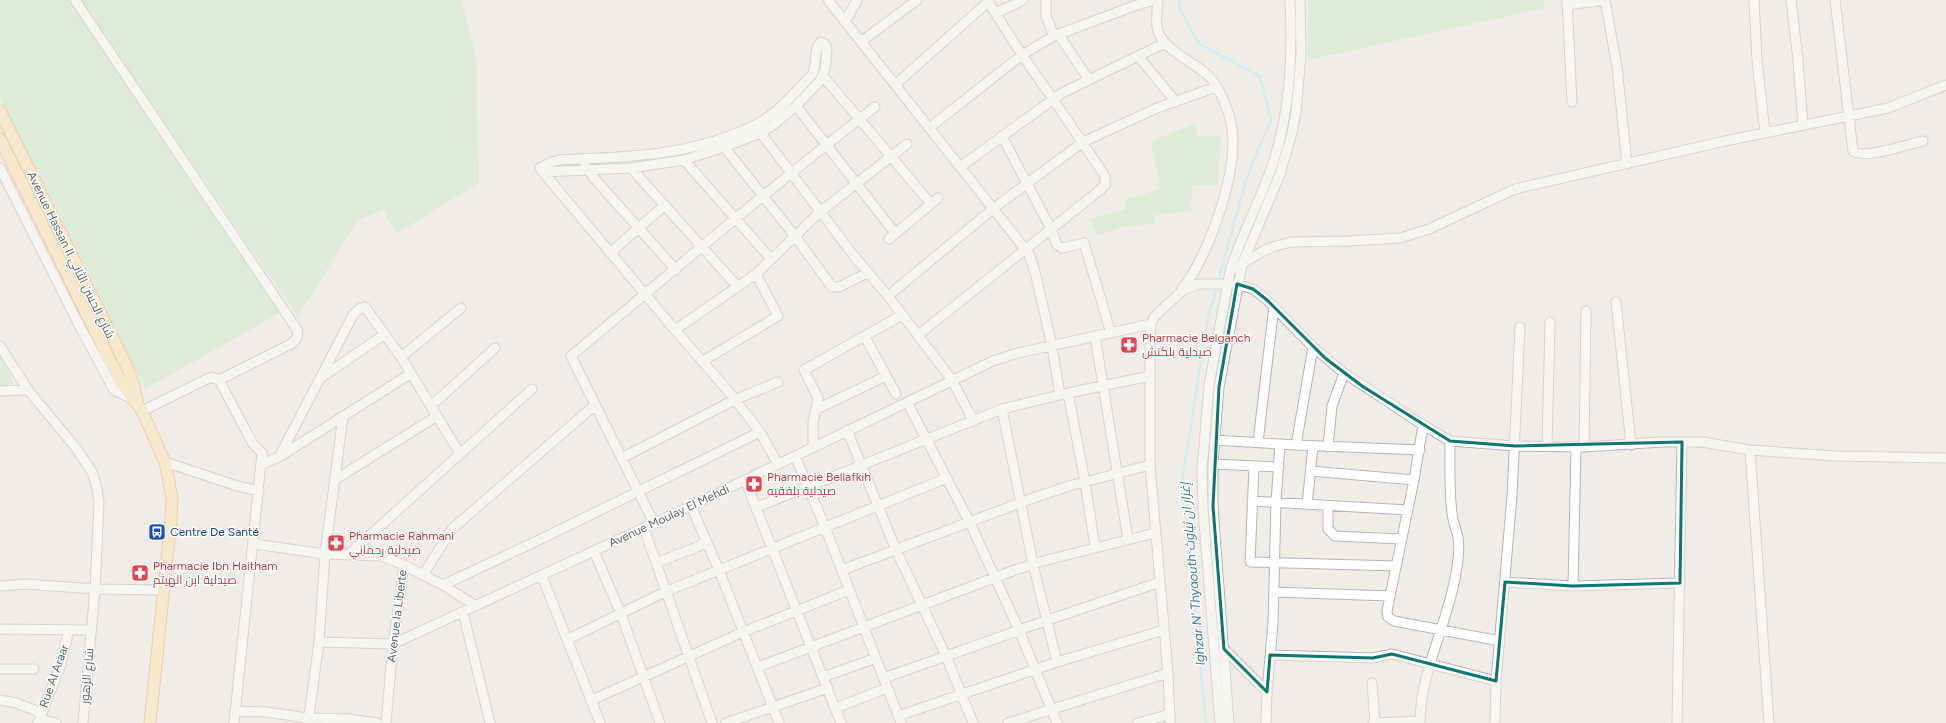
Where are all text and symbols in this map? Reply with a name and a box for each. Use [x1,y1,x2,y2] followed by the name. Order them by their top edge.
[22,169,118,342] street label: Avenue Hassan II شارع الحسن الثاني
[1142,331,1251,359] place label: Pharmacie Belganch صيدلية بلكنش
[1119,335,1139,355] pharmacy icon: Pharmacie Belganch صيدلية بلكنش
[767,470,871,498] place label: Pharmacie Bellafkih صيدلية بلفقيه
[744,474,764,494] pharmacy icon: Pharmacie Bellafkih صيدلية بلفقيه
[1177,480,1209,666] water label: Ighzar N' Thyaouth إغزار ان ثياوث
[607,482,731,550] street label: Avenue Moulay El Mehdi
[147,522,167,542] bus stop icon: Centre De Santé
[170,525,259,539] place label: Centre De Santé
[349,529,454,560] place label: Pharmacie Rahmani صيدلية رحماني
[326,533,346,553] pharmacy icon: Pharmacie Rahmani صيدلية رحماني
[153,559,277,588] place label: Pharmacie Ibn Haitham صيدلية ابن الهيثم
[130,563,150,583] pharmacy icon: Pharmacie Ibn Haitham صيدلية ابن الهيثم
[384,569,410,663] street label: Avenue la Liberte
[37,643,71,709] street label: Rue Al Araar
[77,647,97,706] street label: شارع الزهور

